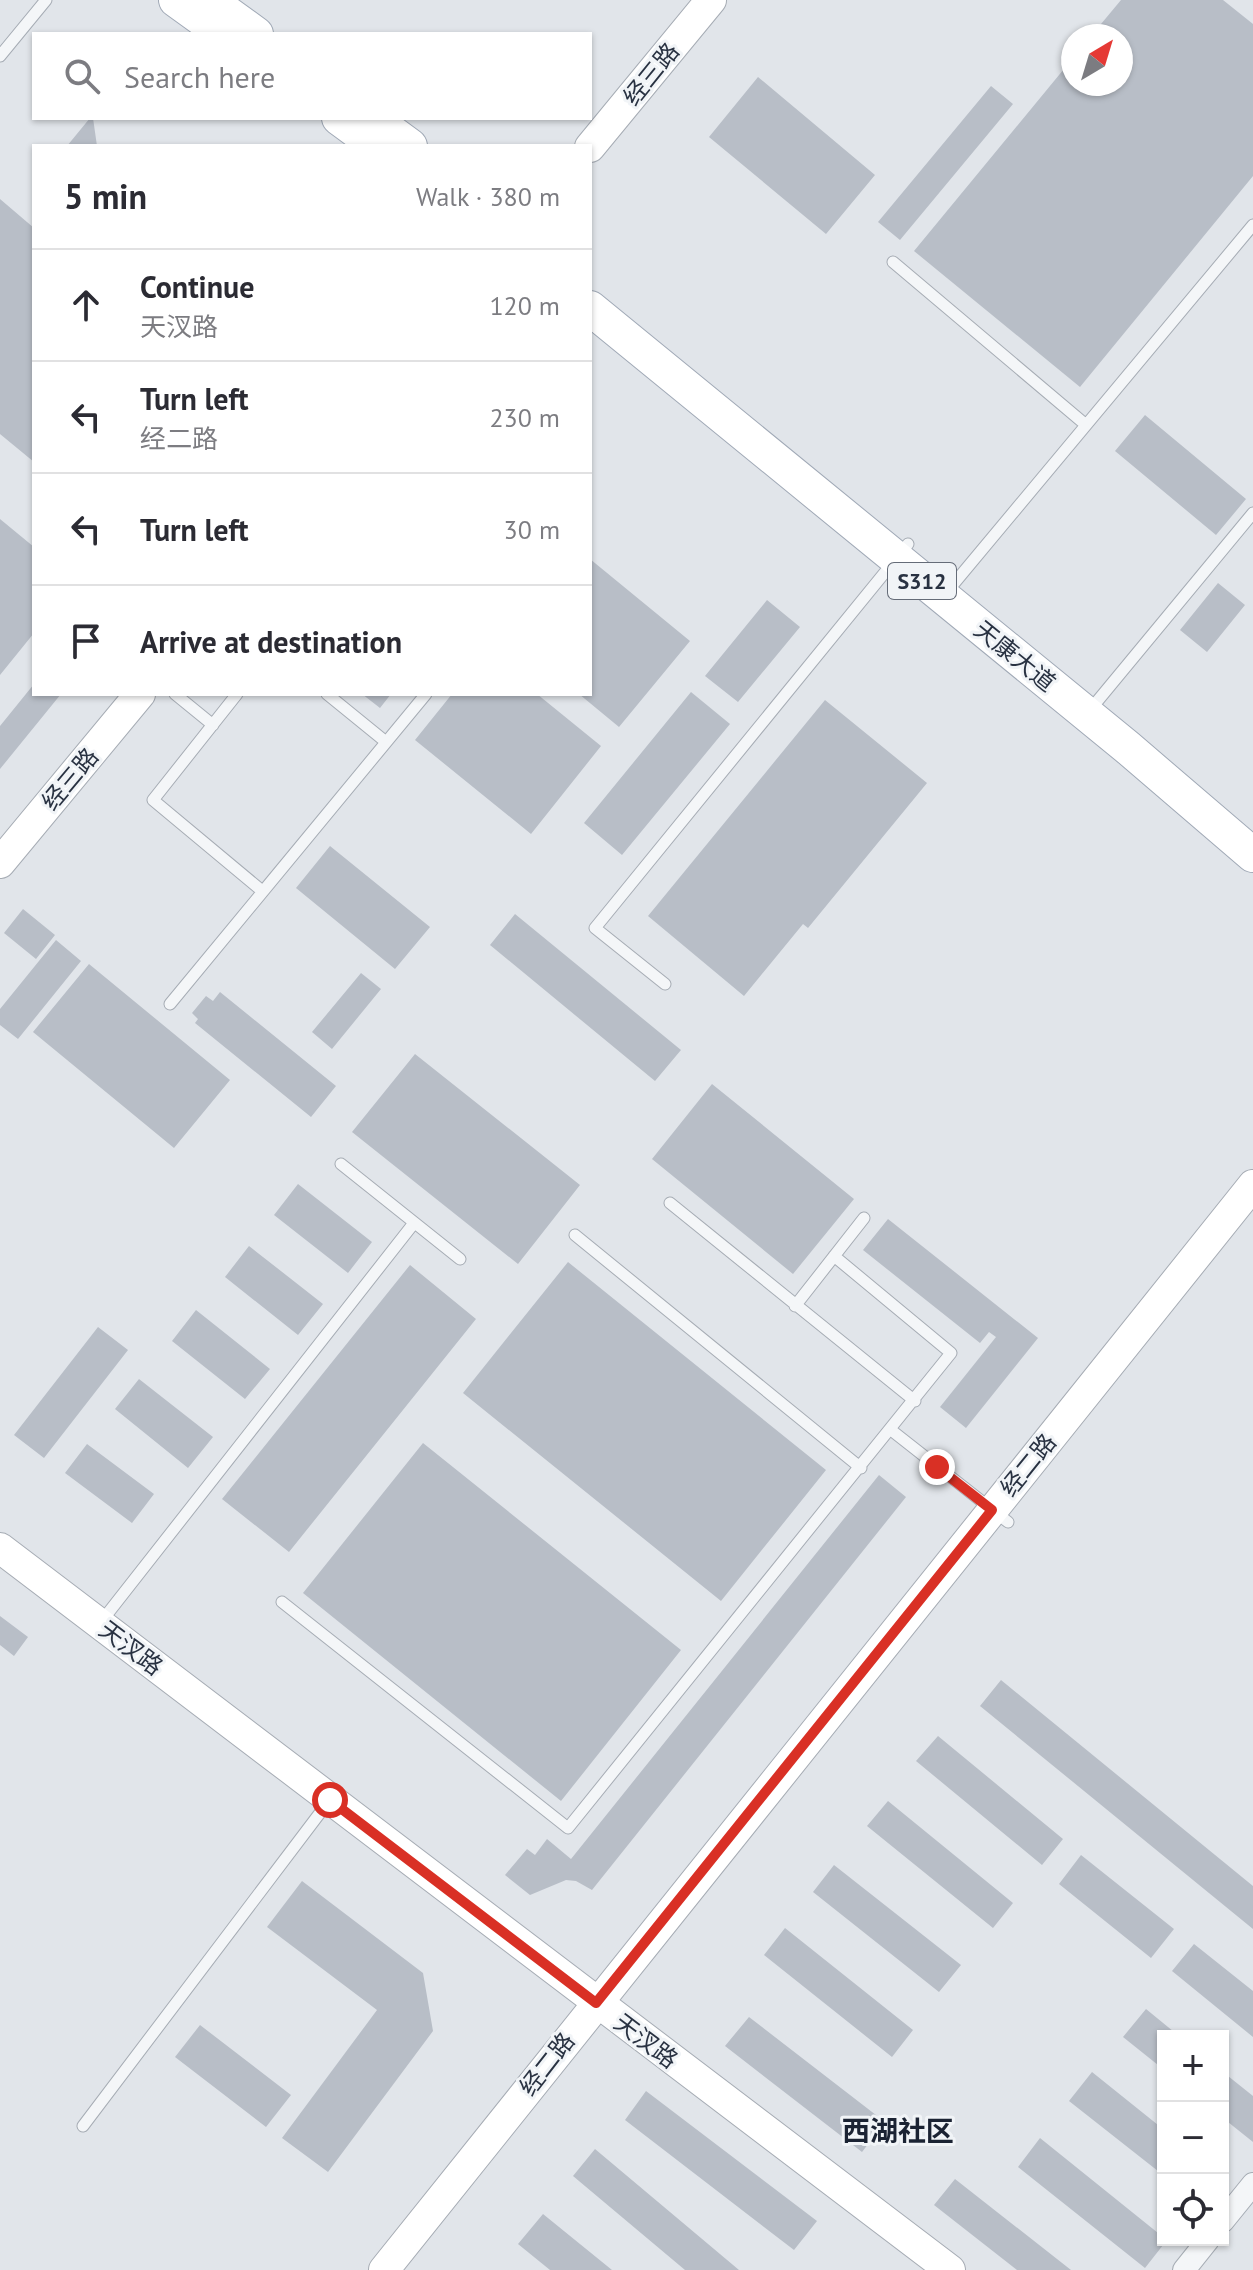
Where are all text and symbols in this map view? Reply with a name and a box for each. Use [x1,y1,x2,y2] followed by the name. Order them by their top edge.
[1061,24,1133,96] north arrow
[32,32,592,120] search box
[616,36,686,112] street label: 经三路
[60,54,104,98] icon: search
[124,57,275,96] text: Search here
[64,174,147,218] text: 5 min
[416,180,560,213] text: Walk · 380 m
[140,267,254,306] text: Continue
[64,283,108,327] icon: ahead
[489,289,560,322] text: 120 m
[140,310,218,343] text: 天汊路
[140,379,248,418] text: Turn left
[64,395,108,439] icon: left
[489,401,560,434] text: 230 m
[140,422,218,455] text: 经二路
[64,507,108,551] icon: left
[140,510,248,549] text: Turn left
[504,513,560,546] text: 30 m
[888,563,956,599] road number: S312
[968,614,1062,698] street label: 天康大道
[64,619,108,663] icon: arrive
[140,622,402,661] text: Arrive at destination
[35,741,105,817] street label: 经三路
[993,1427,1063,1503] street label: 经二路
[919,1449,955,1485] route end
[93,1614,169,1682] street label: 天汊路
[312,1782,348,1818] route start
[608,2007,684,2075] street label: 天汊路
[513,2026,581,2102] street label: 经二路
[1157,2030,1229,2246] map controls
[1157,2030,1229,2102] button: +
[1157,2102,1229,2174] button: −
[842,2112,954,2149] district label: 西湖社区
[1157,2174,1229,2246] button: locate

